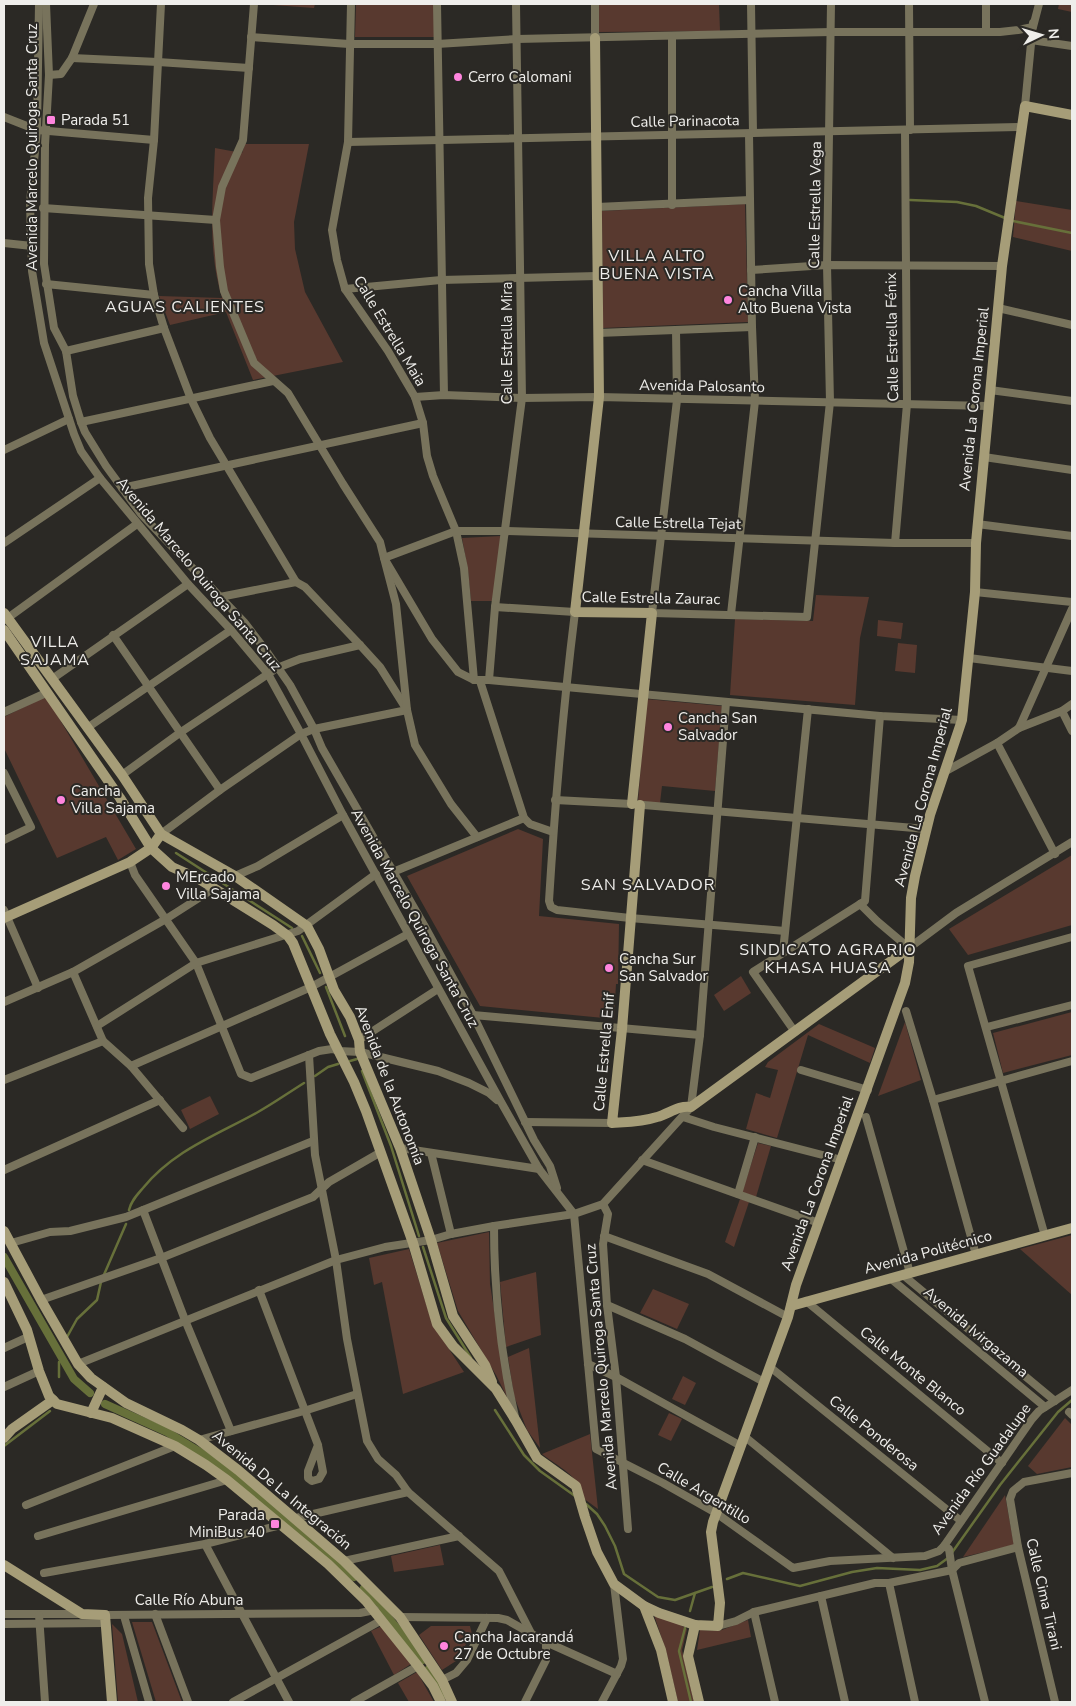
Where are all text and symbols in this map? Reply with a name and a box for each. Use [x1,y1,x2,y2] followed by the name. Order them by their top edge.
[1016,10,1066,60] north arrow
[22,23,42,271] street label: Avenida Marcelo Quiroga Santa Cruz
[1044,28,1063,40] text: N
[468,67,572,87] place label: Cerro Calomani
[452,71,464,83] marker: Cerro Calomani
[61,110,130,130] place label: Parada 51
[630,110,740,132] street label: Calle Parinacota
[45,114,57,126] marker: Parada 51
[804,141,826,269] street label: Calle Estrella Vega
[599,245,715,285] district label: VILLA ALTO BUENA VISTA
[349,272,431,390] street label: Calle Estrella Maia
[881,272,903,402] street label: Calle Estrella Fénix
[738,281,852,318] place label: Cancha Villa Alto Buena Vista
[497,282,517,404] street label: Calle Estrella Mira
[722,294,734,306] marker: Cancha Villa Alto Buena Vista
[105,296,265,318] district label: AGUAS CALIENTES
[954,305,994,492] street label: Avenida La Corona Imperial
[639,375,765,397] street label: Avenida Palosanto
[112,473,286,675] street label: Avenida Marcelo Quiroga Santa Cruz
[615,512,742,534] street label: Calle Estrella Tejat
[582,587,721,609] street label: Calle Estrella Zaurac
[20,631,90,671] district label: VILLA SAJAMA
[889,704,957,889] street label: Avenida La Corona Imperial
[678,708,757,745] place label: Cancha San Salvador
[662,721,674,733] marker: Cancha San Salvador
[70,781,155,818] place label: Cancha Villa Sajama
[55,794,67,806] marker: Cancha Villa Sajama
[346,805,484,1031] street label: Avenida Marcelo Quiroga Santa Cruz
[175,867,260,904] place label: MErcado Villa Sajama
[581,874,715,896] district label: SAN SALVADOR
[160,880,172,892] marker: MErcado Villa Sajama
[739,939,917,979] district label: SINDICATO AGRARIO KHASA HUASA
[619,949,709,986] place label: Cancha Sur San Salvador
[603,962,615,974] marker: Cancha Sur San Salvador
[589,991,619,1112] street label: Calle Estrella Enif
[350,1002,430,1168] street label: Avenida de la Autonomía
[776,1092,858,1273] street label: Avenida La Corona Imperial
[862,1225,994,1279] street label: Avenida Politécnico
[580,1243,622,1491] street label: Avenida Marcelo Quiroga Santa Cruz
[919,1282,1033,1382] street label: Avenida Ivirgazama
[856,1322,970,1420] street label: Calle Monte Blanco
[825,1391,923,1475] street label: Calle Ponderosa
[926,1399,1036,1539] street label: Avenida Río Guadalupe
[208,1426,356,1554] street label: Avenida De La Integración
[653,1457,755,1529] street label: Calle Argentillo
[189,1505,265,1542] place label: Parada MiniBus 40
[269,1518,281,1530] marker: Parada MiniBus 40
[1021,1536,1067,1652] street label: Calle Cima Tirani
[135,1590,243,1610] street label: Calle Río Abuna
[454,1627,574,1664] place label: Cancha Jacarandá 27 de Octubre
[438,1640,450,1652] marker: Cancha Jacarandá 27 de Octubre

